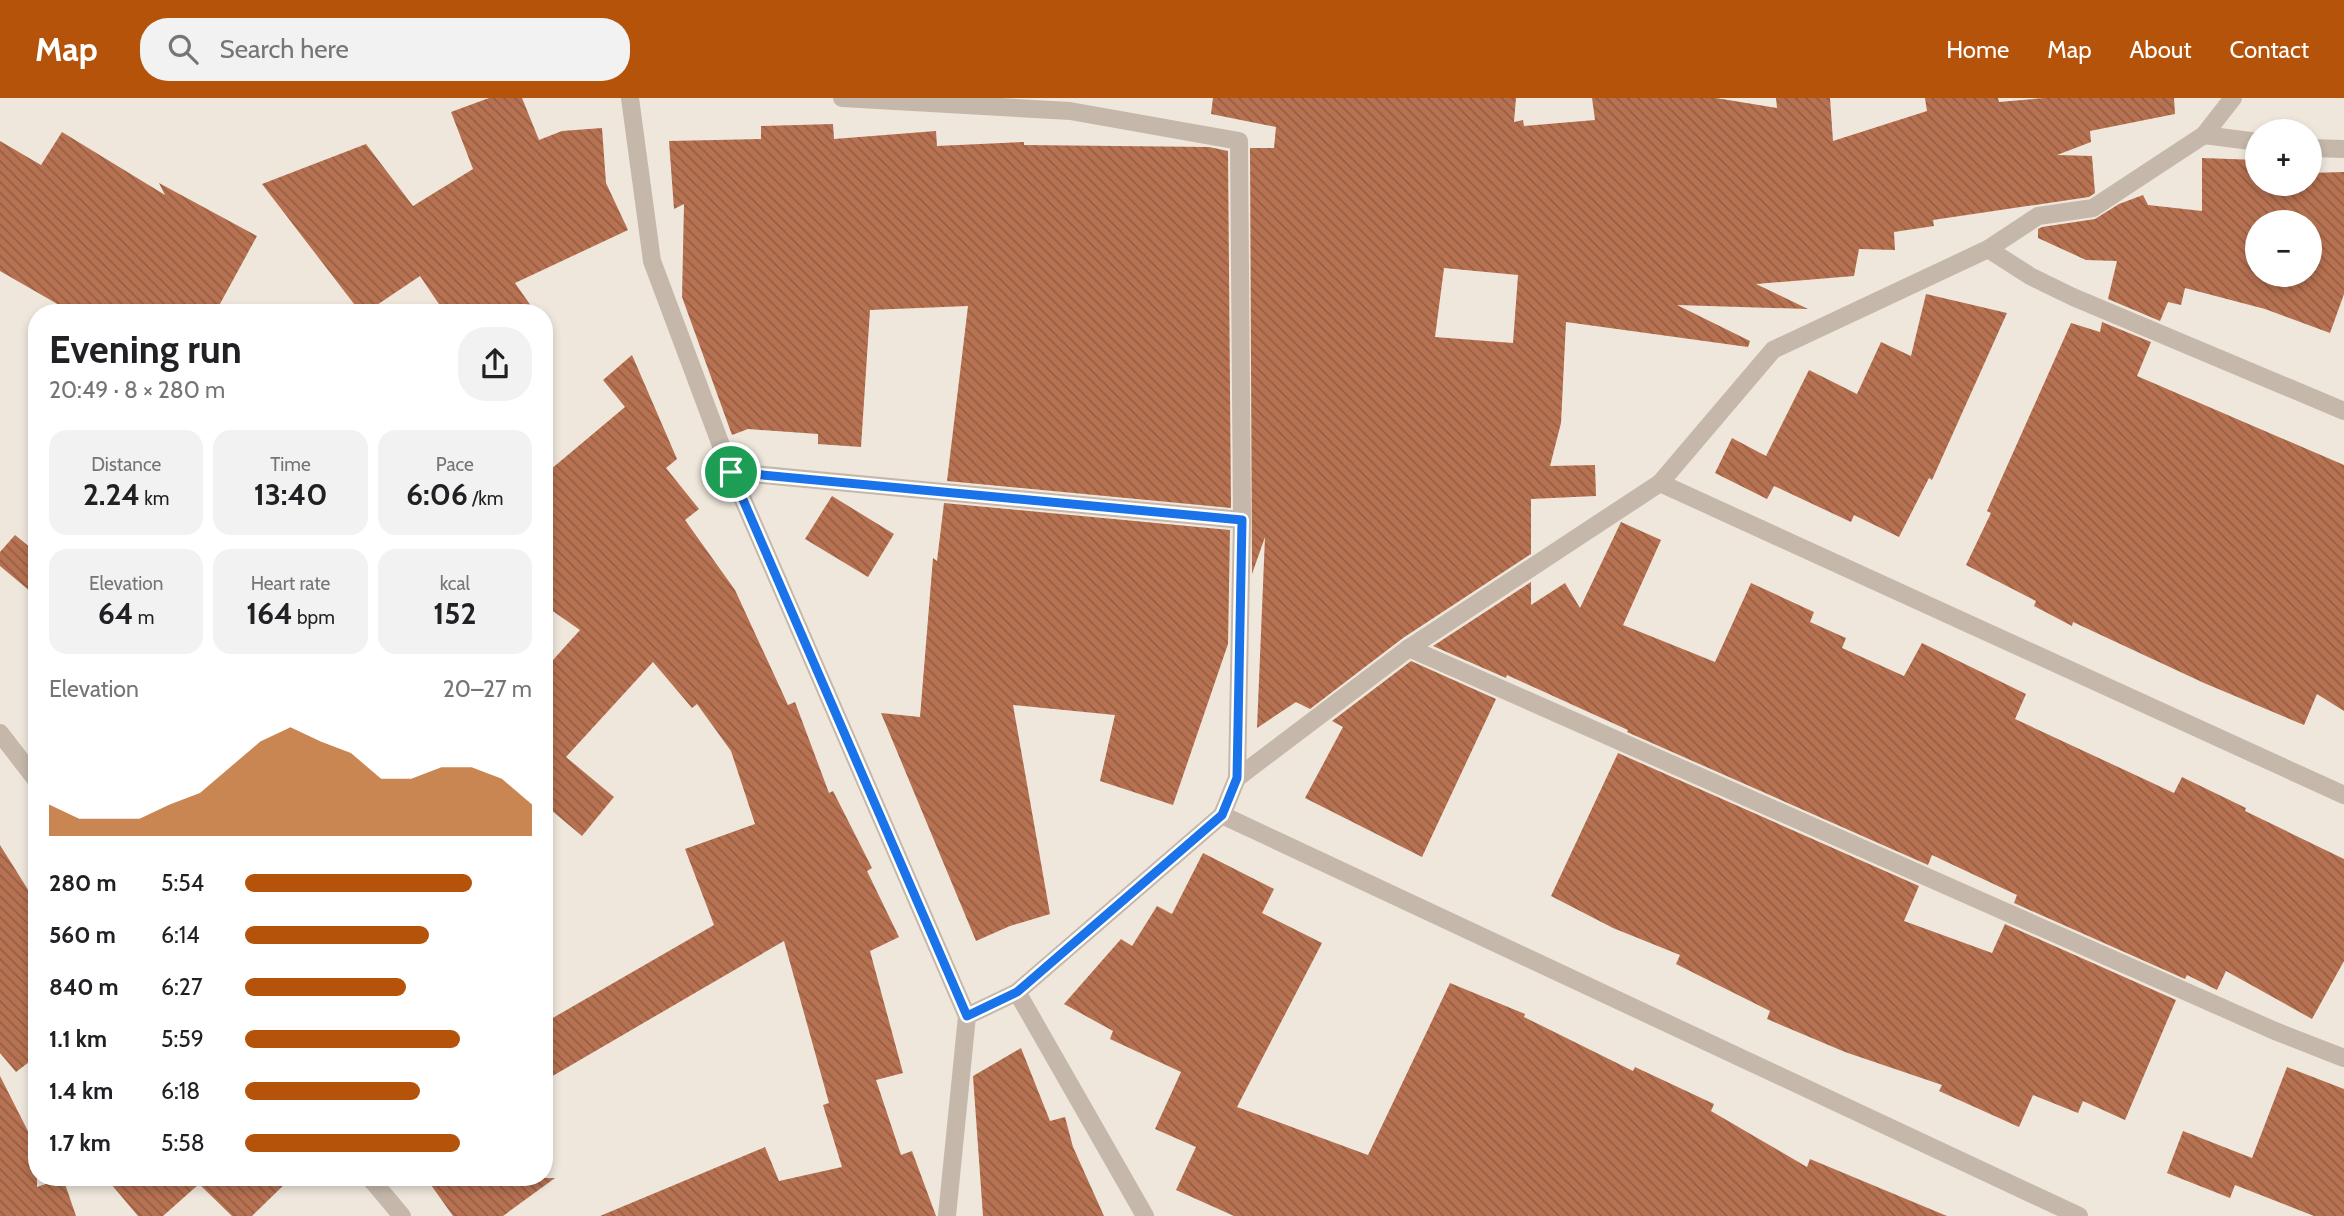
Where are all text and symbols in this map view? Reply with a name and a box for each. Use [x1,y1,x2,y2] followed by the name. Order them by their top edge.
[140,18,630,81] search box
[35,29,98,69] text: Map
[164,30,202,68] icon: search
[220,33,349,65] text: Search here
[1946,35,2009,64] text: Home
[2047,35,2092,64] text: Map
[2130,35,2192,64] text: About
[2230,35,2309,64] text: Contact
[2245,119,2322,287] map controls
[2245,119,2322,196] button: +
[2245,210,2322,287] button: −
[49,326,242,373] text: Evening run
[458,327,532,401] button: share
[49,376,225,404] text: 20:49 · 8 × 280 m
[701,442,761,502] pin
[91,453,161,476] text: Distance
[270,453,311,476] text: Time
[436,453,474,476] text: Pace
[712,453,750,491] icon: arrive
[83,476,140,513] text: 2.24
[254,476,327,513] text: 13:40
[406,476,468,513] text: 6:06
[140,487,169,510] text: km
[468,487,503,510] text: /km
[89,572,163,595] text: Elevation
[251,572,330,595] text: Heart rate
[440,572,470,595] text: kcal
[98,595,133,632] text: 64
[246,595,293,632] text: 164
[433,595,476,632] text: 152
[133,606,154,629] text: m
[293,606,335,629] text: bpm
[49,675,139,703] text: Elevation
[443,675,532,703] text: 20–27 m
[49,869,116,897] text: 280 m
[161,869,204,897] text: 5:54
[49,921,116,949] text: 560 m
[161,921,200,949] text: 6:14
[49,973,119,1001] text: 840 m
[161,973,202,1001] text: 6:27
[49,1025,107,1053] text: 1.1 km
[161,1025,204,1053] text: 5:59
[49,1077,113,1105] text: 1.4 km
[161,1077,200,1105] text: 6:18
[49,1129,111,1157] text: 1.7 km
[161,1129,205,1157] text: 5:58

